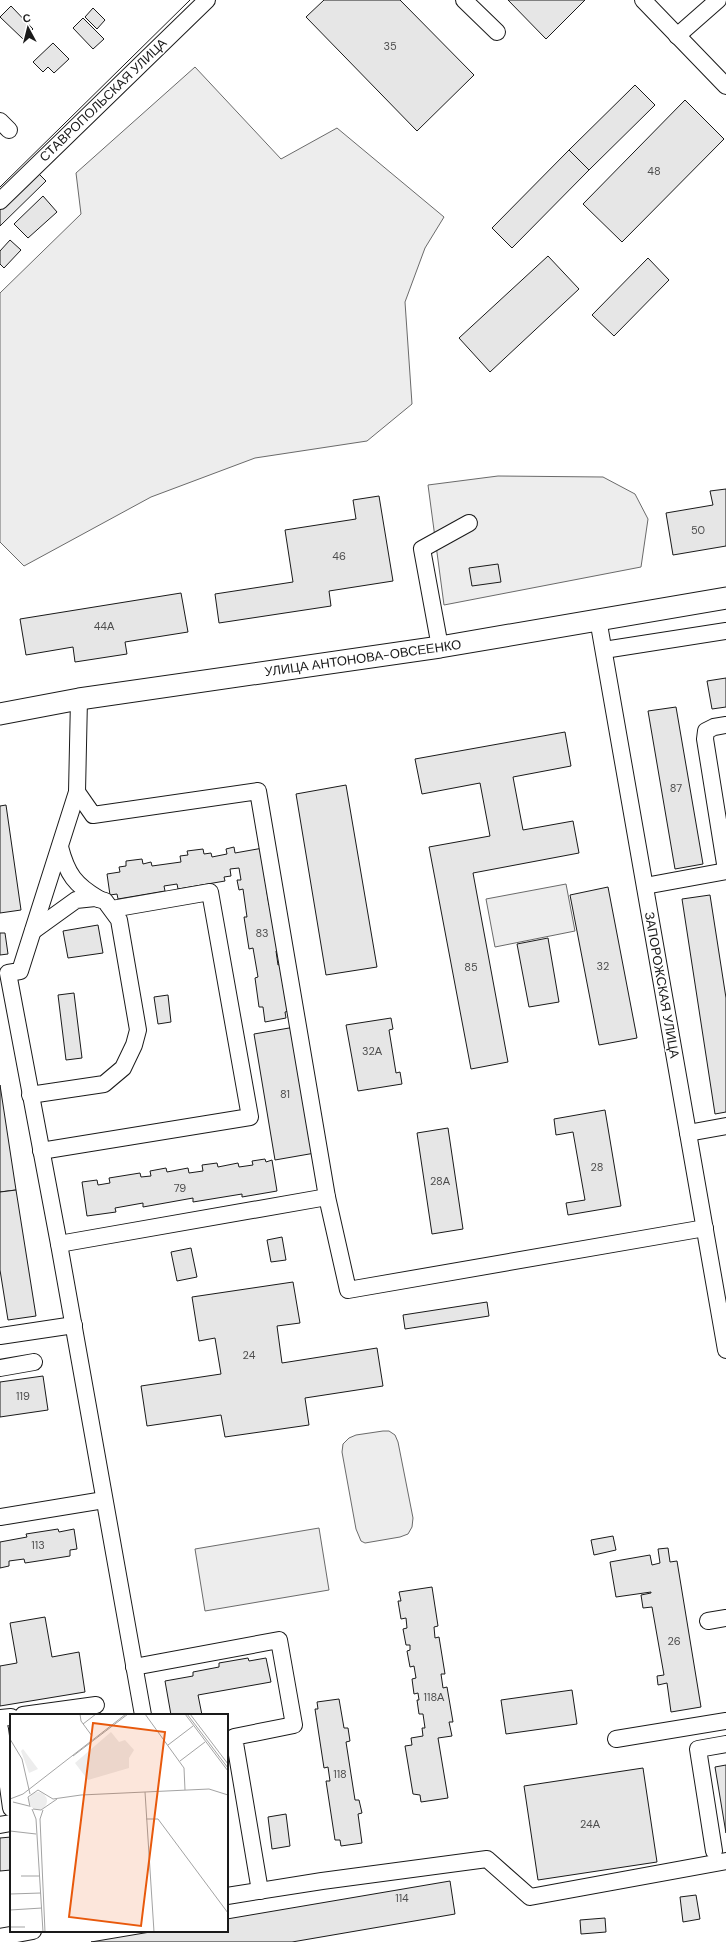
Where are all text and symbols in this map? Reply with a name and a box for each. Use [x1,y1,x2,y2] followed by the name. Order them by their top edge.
[8,8,48,48] north arrow
[22,11,32,26] text: С
[36,34,171,165] street label: СТАВРОПОЛЬСКАЯ УЛИЦА
[383,39,397,53] house number: 35
[647,164,661,178] house number: 48
[691,523,705,537] house number: 50
[332,549,346,563] house number: 46
[94,619,115,633] house number: 44А
[264,636,462,680] street label: УЛИЦА АНТОНОВА-ОВСЕЕНКО
[670,781,682,795] house number: 87
[641,910,683,1060] street label: ЗАПОРОЖСКАЯ УЛИЦА
[255,926,269,940] house number: 83
[597,959,609,973] house number: 32
[464,960,478,974] house number: 85
[362,1044,383,1058] house number: 32А
[280,1087,290,1101] house number: 81
[591,1160,603,1174] house number: 28
[430,1174,451,1188] house number: 28А
[174,1181,186,1195] house number: 79
[243,1348,256,1362] house number: 24
[16,1389,30,1403] house number: 119
[31,1538,45,1552] house number: 113
[667,1634,681,1648] house number: 26
[424,1690,445,1704] house number: 118А
[10,1714,228,1932] inset map
[333,1767,347,1781] house number: 118
[580,1817,601,1831] house number: 24А
[395,1891,409,1905] house number: 114

